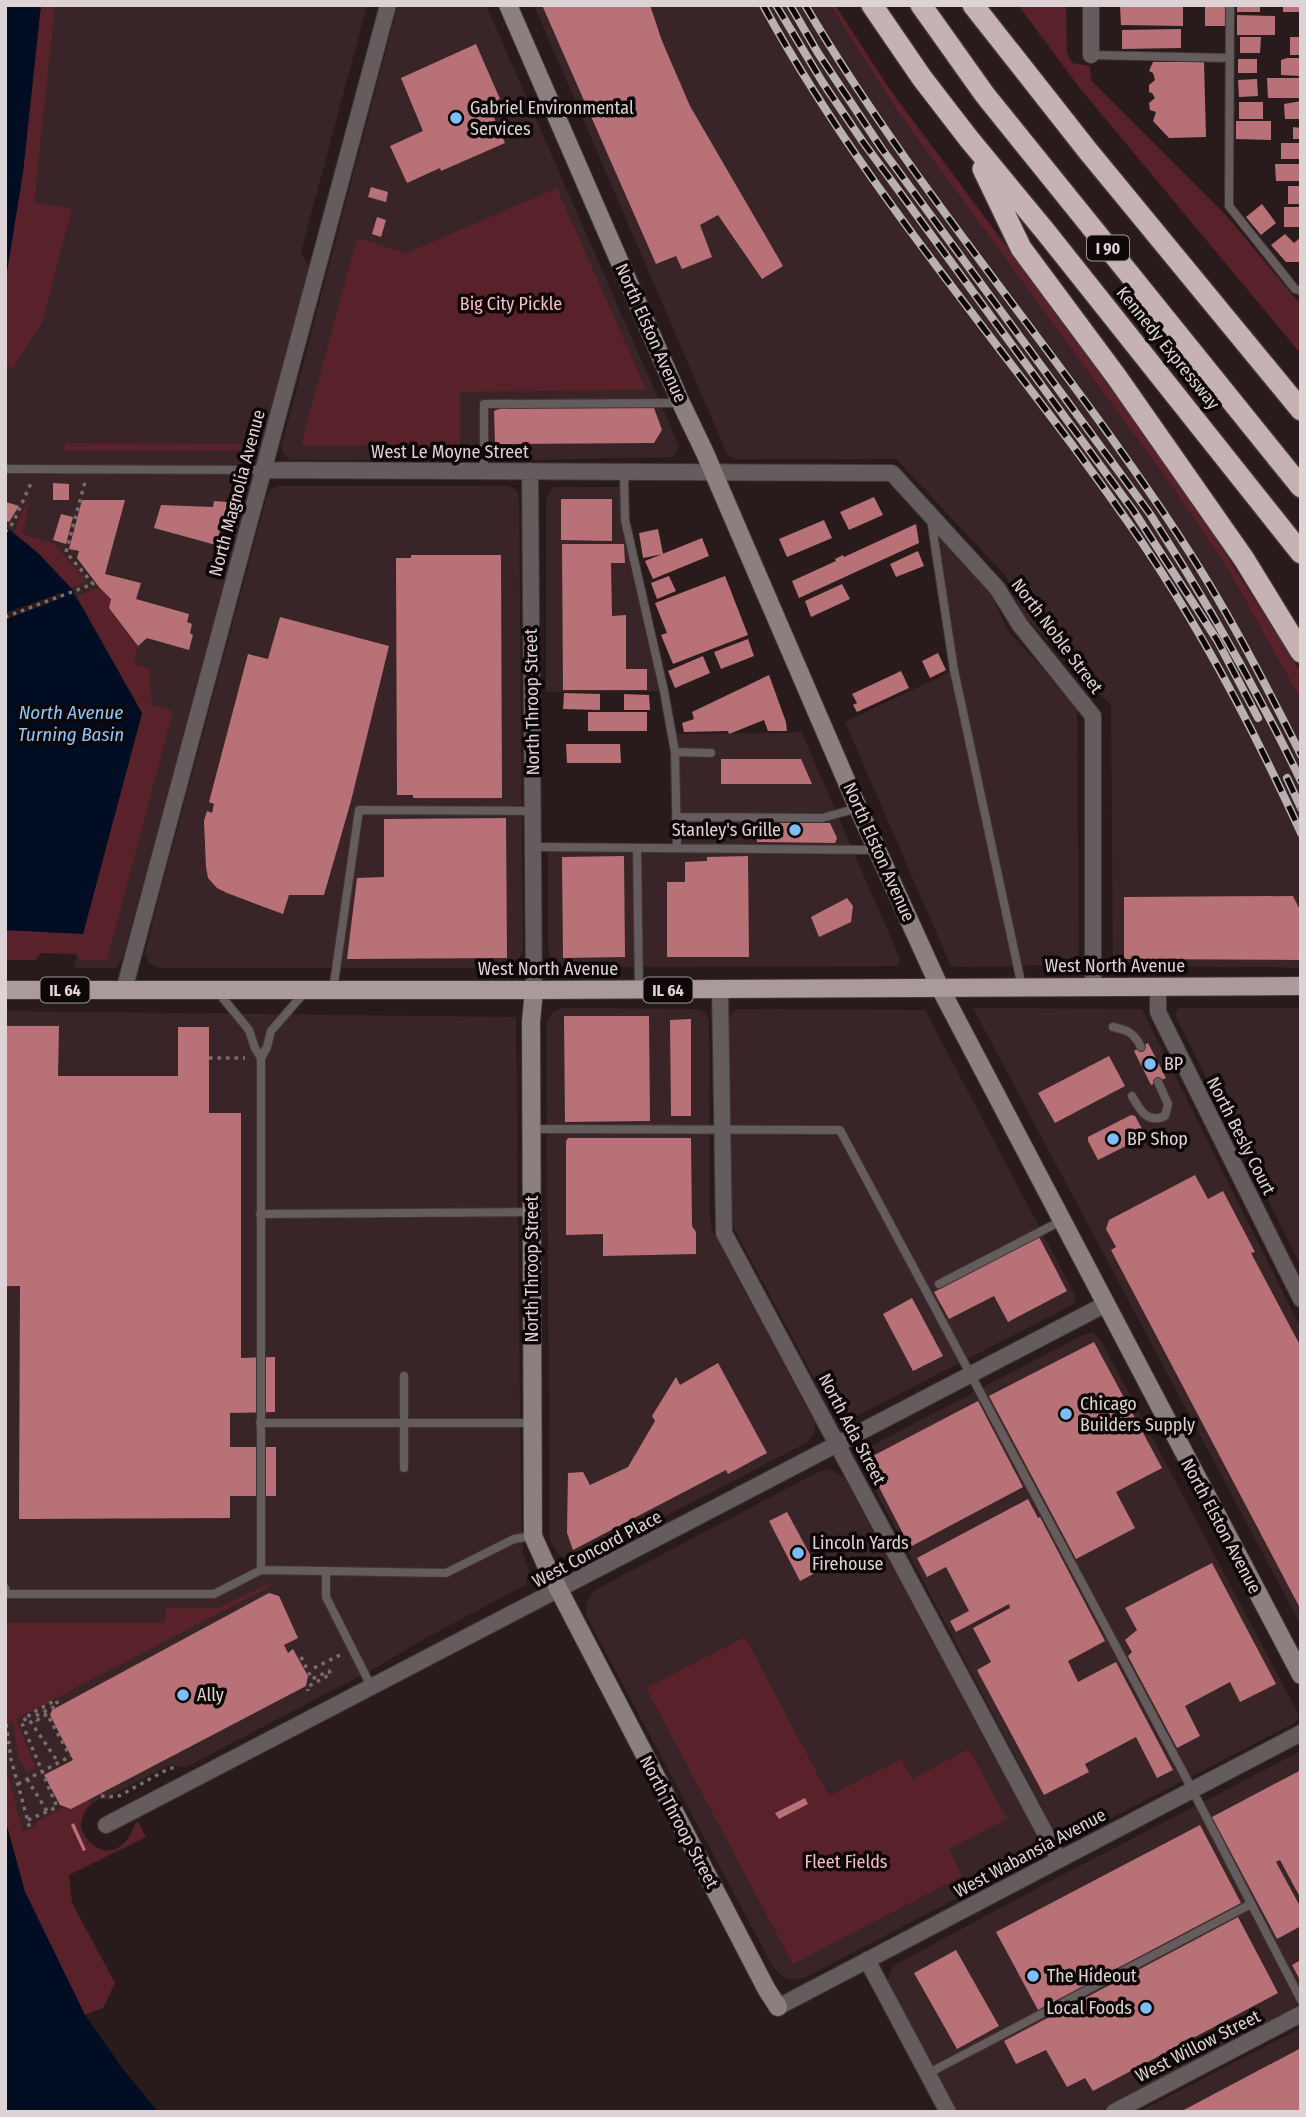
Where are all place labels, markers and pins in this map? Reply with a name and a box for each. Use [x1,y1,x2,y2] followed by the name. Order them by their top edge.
[470,97,634,140] place label: Gabriel Environmental Services
[448,110,464,126] marker: Gabriel Environmental Services
[672,819,781,841] place label: Stanley's Grille
[787,822,803,838] marker: Stanley's Grille
[1164,1053,1183,1075] place label: BP
[1142,1056,1158,1072] marker: BP
[1127,1128,1188,1150] place label: BP Shop
[1105,1131,1121,1147] marker: BP Shop
[1080,1393,1195,1436] place label: Chicago Builders Supply
[1058,1406,1074,1422] marker: Chicago Builders Supply
[812,1532,909,1575] place label: Lincoln Yards Firehouse
[790,1545,806,1561] marker: Lincoln Yards Firehouse
[197,1684,224,1706] place label: Ally
[175,1687,191,1703] marker: Ally
[1047,1965,1137,1987] place label: The Hideout
[1025,1968,1041,1984] marker: The Hideout
[1046,1997,1132,2019] place label: Local Foods
[1138,2000,1154,2016] marker: Local Foods

